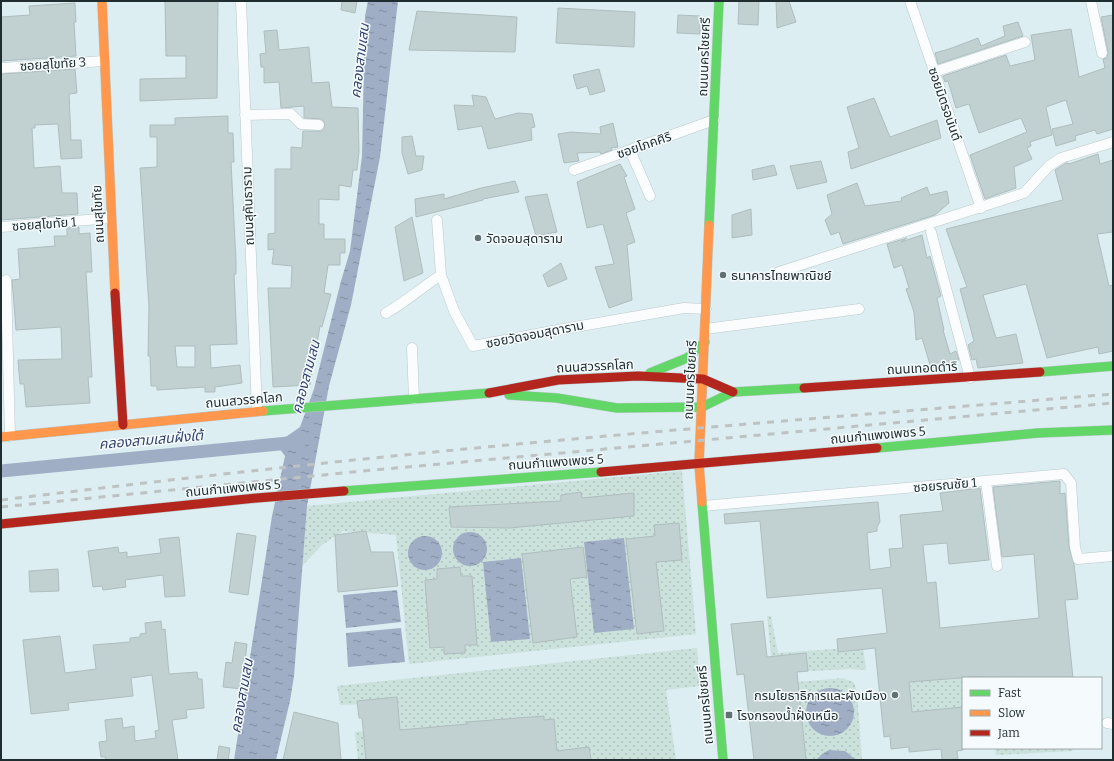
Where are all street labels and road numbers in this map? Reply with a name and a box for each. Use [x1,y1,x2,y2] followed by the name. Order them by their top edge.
[695,17,713,97] street label: ถนนนครไชยศรี
[19,54,87,74] street label: ซอยสุโขทัย 3
[925,65,965,143] street label: ซอยมิตรอนันต์
[615,129,673,161] street label: ซอยโภคศิริ
[239,166,257,246] street label: ถนนสุคันธาราม
[89,185,107,243] street label: ถนนสุโขทัย
[11,214,77,234] street label: ซอยสุโขทัย 1
[485,317,585,351] street label: ซอยวัดจอมสุดาราม
[680,340,700,420] street label: ถนนนครไชยศรี
[556,356,634,376] street label: ถนนสวรรคโลก
[886,359,958,377] street label: ถนนเทอดดำริ
[205,389,283,411] street label: ถนนสวรรคโลก
[830,423,926,447] street label: ถนนกำแพงเพชร 5
[508,451,604,473] street label: ถนนกำแพงเพชร 5
[913,475,978,495] street label: ซอยรณชัย 1
[185,476,281,500] street label: ถนนกำแพงเพชร 5
[694,665,716,745] street label: ถนนนครไชยศรี

